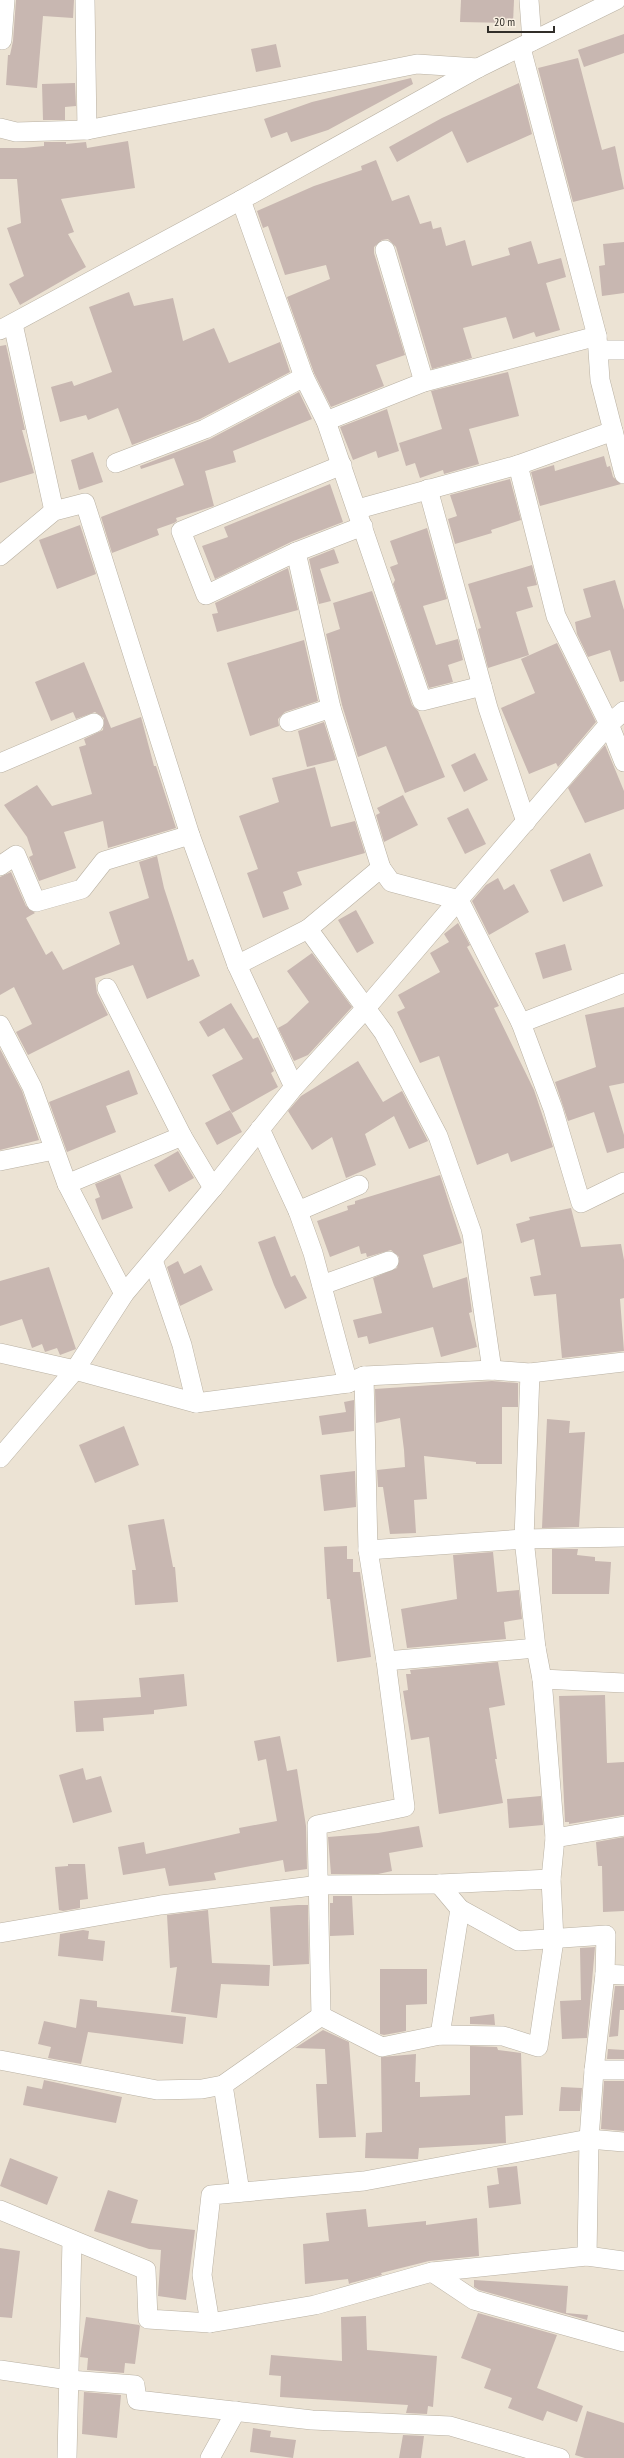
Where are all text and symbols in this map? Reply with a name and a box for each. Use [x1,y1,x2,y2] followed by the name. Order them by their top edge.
[488,8,554,34] scale bar
[494,14,515,29] text: 20 m

